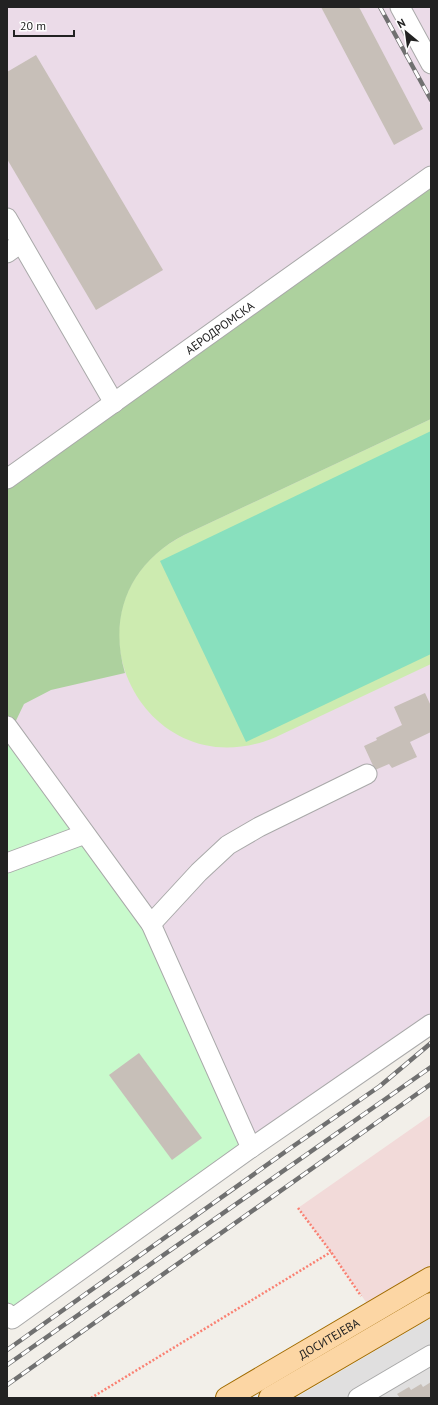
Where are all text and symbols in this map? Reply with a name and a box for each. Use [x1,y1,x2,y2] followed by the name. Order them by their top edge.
[14,12,74,38] scale bar
[386,12,426,52] north arrow
[395,15,408,31] text: N
[20,18,46,33] text: 20 m
[182,298,257,357] street label: АЕРОДРОМСКА
[296,1314,362,1362] street label: ДОСИТЕЈЕВА

